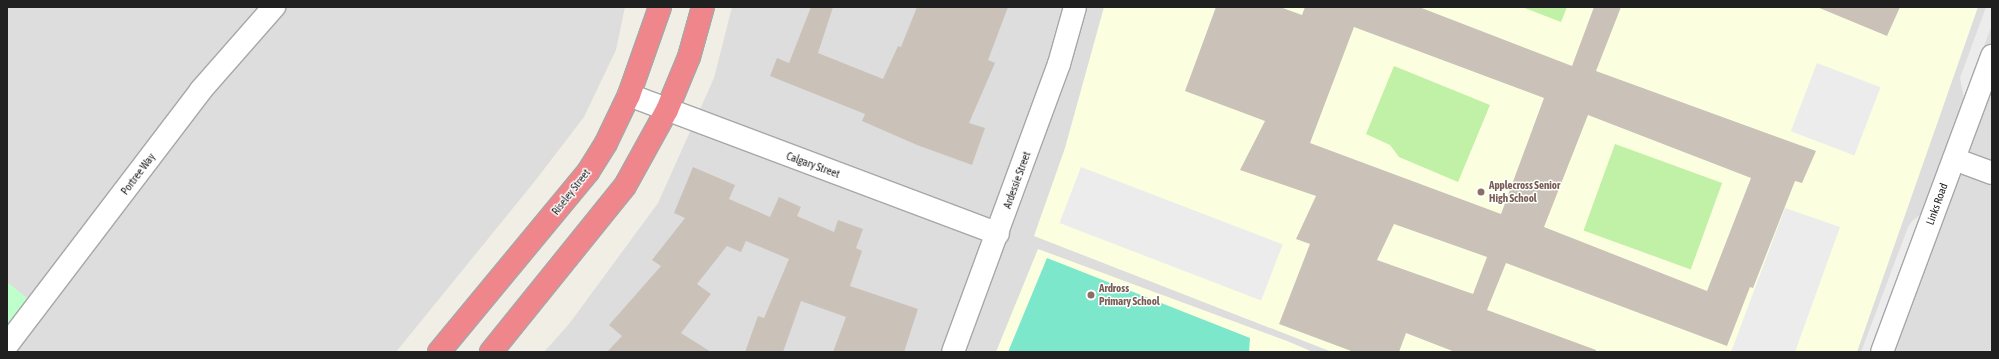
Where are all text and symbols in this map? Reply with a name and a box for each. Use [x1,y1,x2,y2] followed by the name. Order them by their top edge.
[784,149,842,181] street label: Calgary Street
[1001,150,1033,210] street label: Ardessie Street
[118,151,158,197] street label: Portree Way
[549,166,593,218] street label: Riseley Street
[1489,179,1560,205] place label: Applecross Senior High School
[1923,181,1951,227] street label: Links Road
[1476,187,1486,197] marker: Applecross Senior High School
[1099,282,1160,308] place label: Ardross Primary School
[1086,290,1096,300] marker: Ardross Primary School

